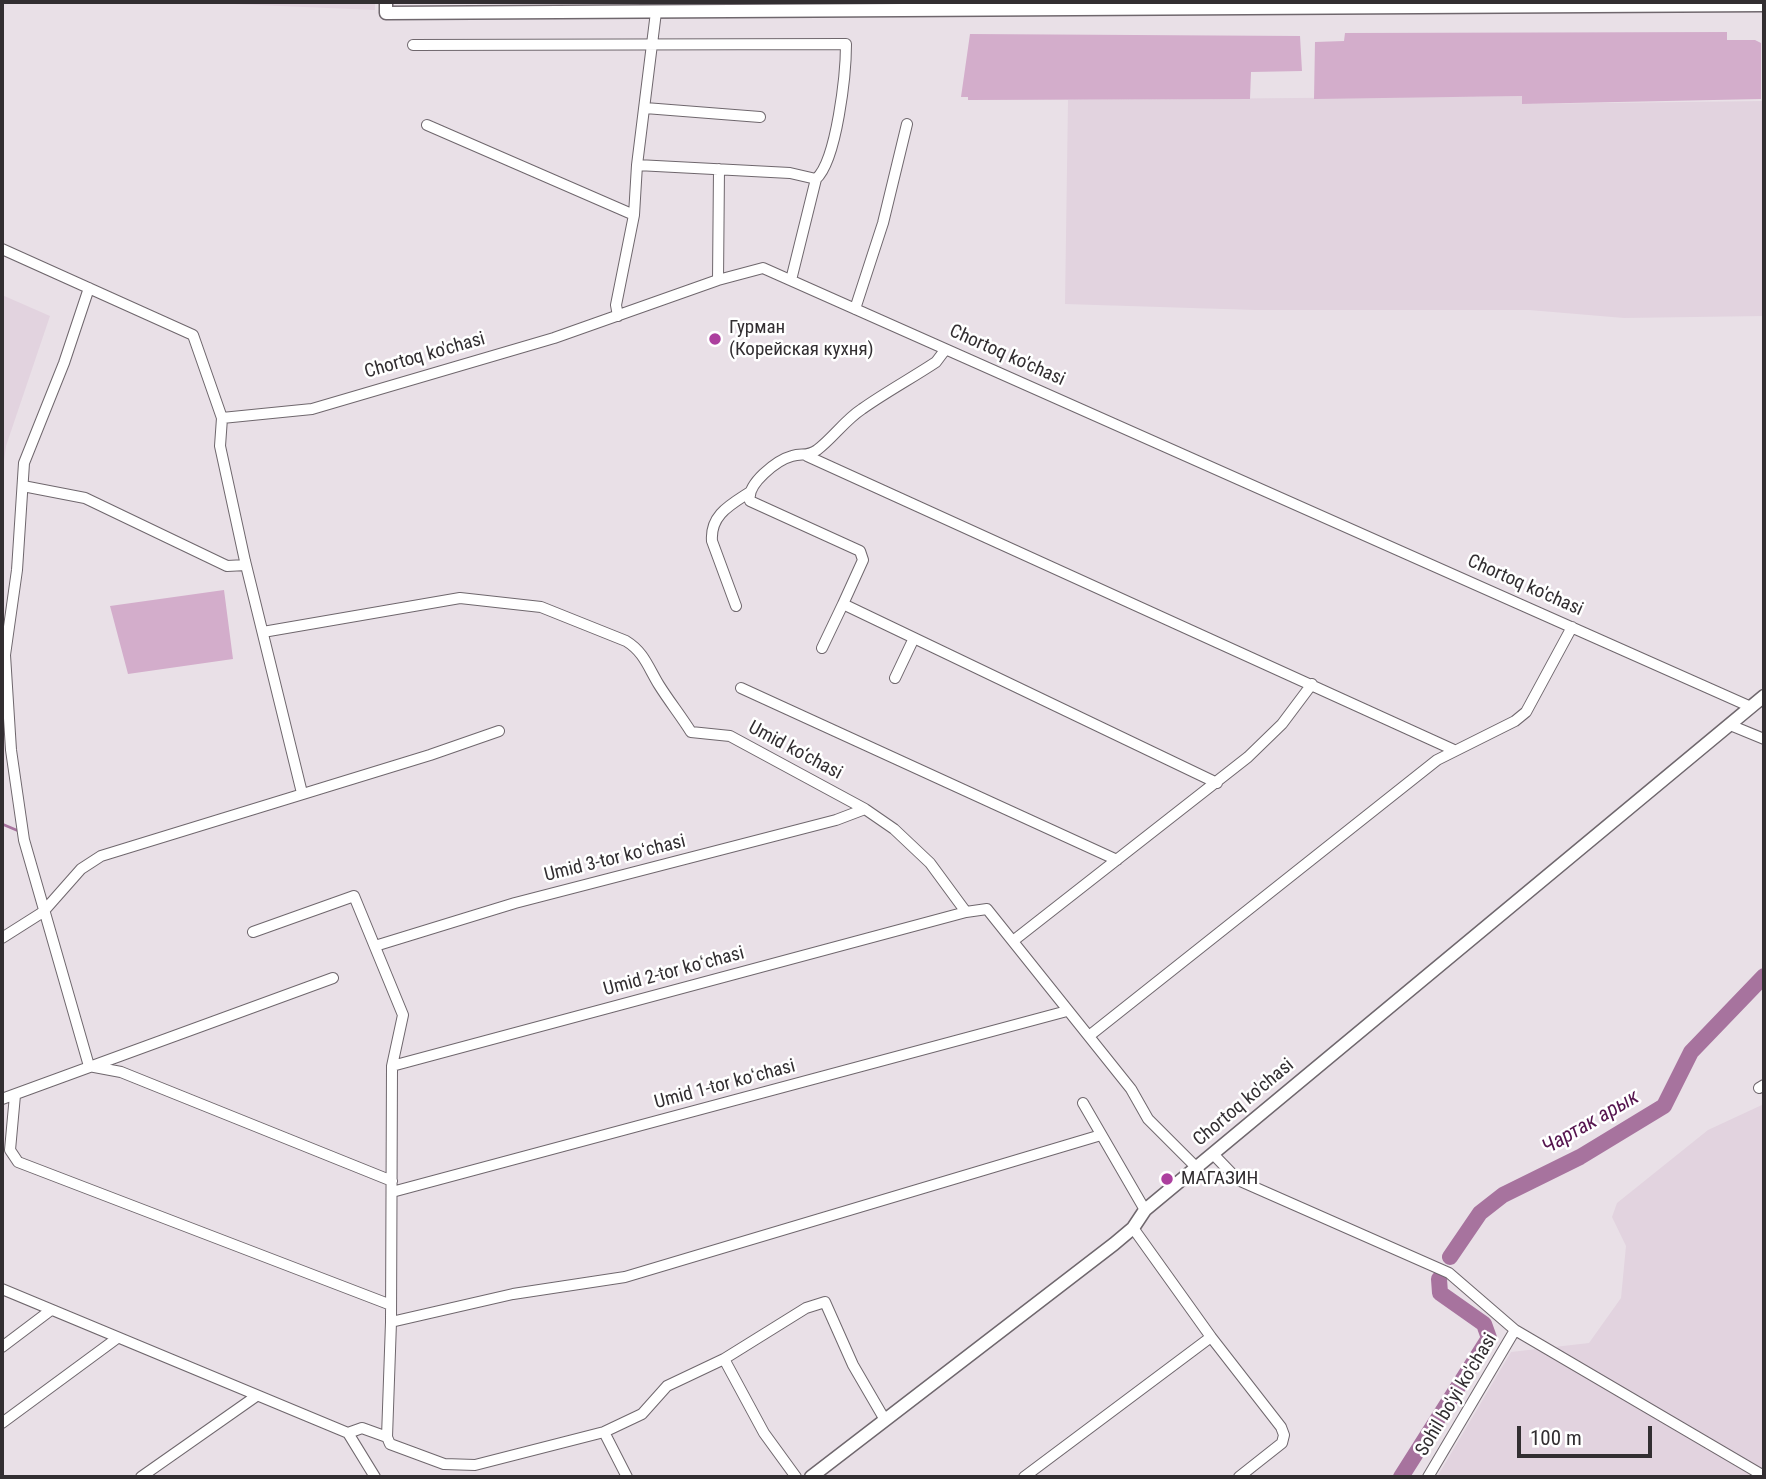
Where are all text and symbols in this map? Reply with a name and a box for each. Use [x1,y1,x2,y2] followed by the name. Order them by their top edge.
[729,317,874,361] place label: Гурман (Корейская кухня)
[946,320,1068,392] street label: Chortoq ko'chasi
[362,328,488,384] street label: Chortoq ko'chasi
[707,331,723,347] marker: Гурман (Корейская кухня)
[1464,550,1586,622] street label: Chortoq ko'chasi
[744,717,846,785] street label: Umid ko‘chasi
[542,830,688,888] street label: Umid 3-tor koʻchasi
[601,942,747,1002] street label: Umid 2-tor koʻchasi
[1189,1054,1299,1152] street label: Chortoq ko'chasi
[652,1055,798,1115] street label: Umid 1-tor koʻchasi
[1538,1085,1644,1161] water label: Чартак арык
[1181,1168,1258,1190] place label: МАГАЗИН
[1159,1171,1175,1187] marker: МАГАЗИН
[1411,1330,1503,1460] street label: Sohil bo'yi ko'chasi
[1521,1412,1656,1456] scale bar
[1530,1426,1582,1450] text: 100 m

